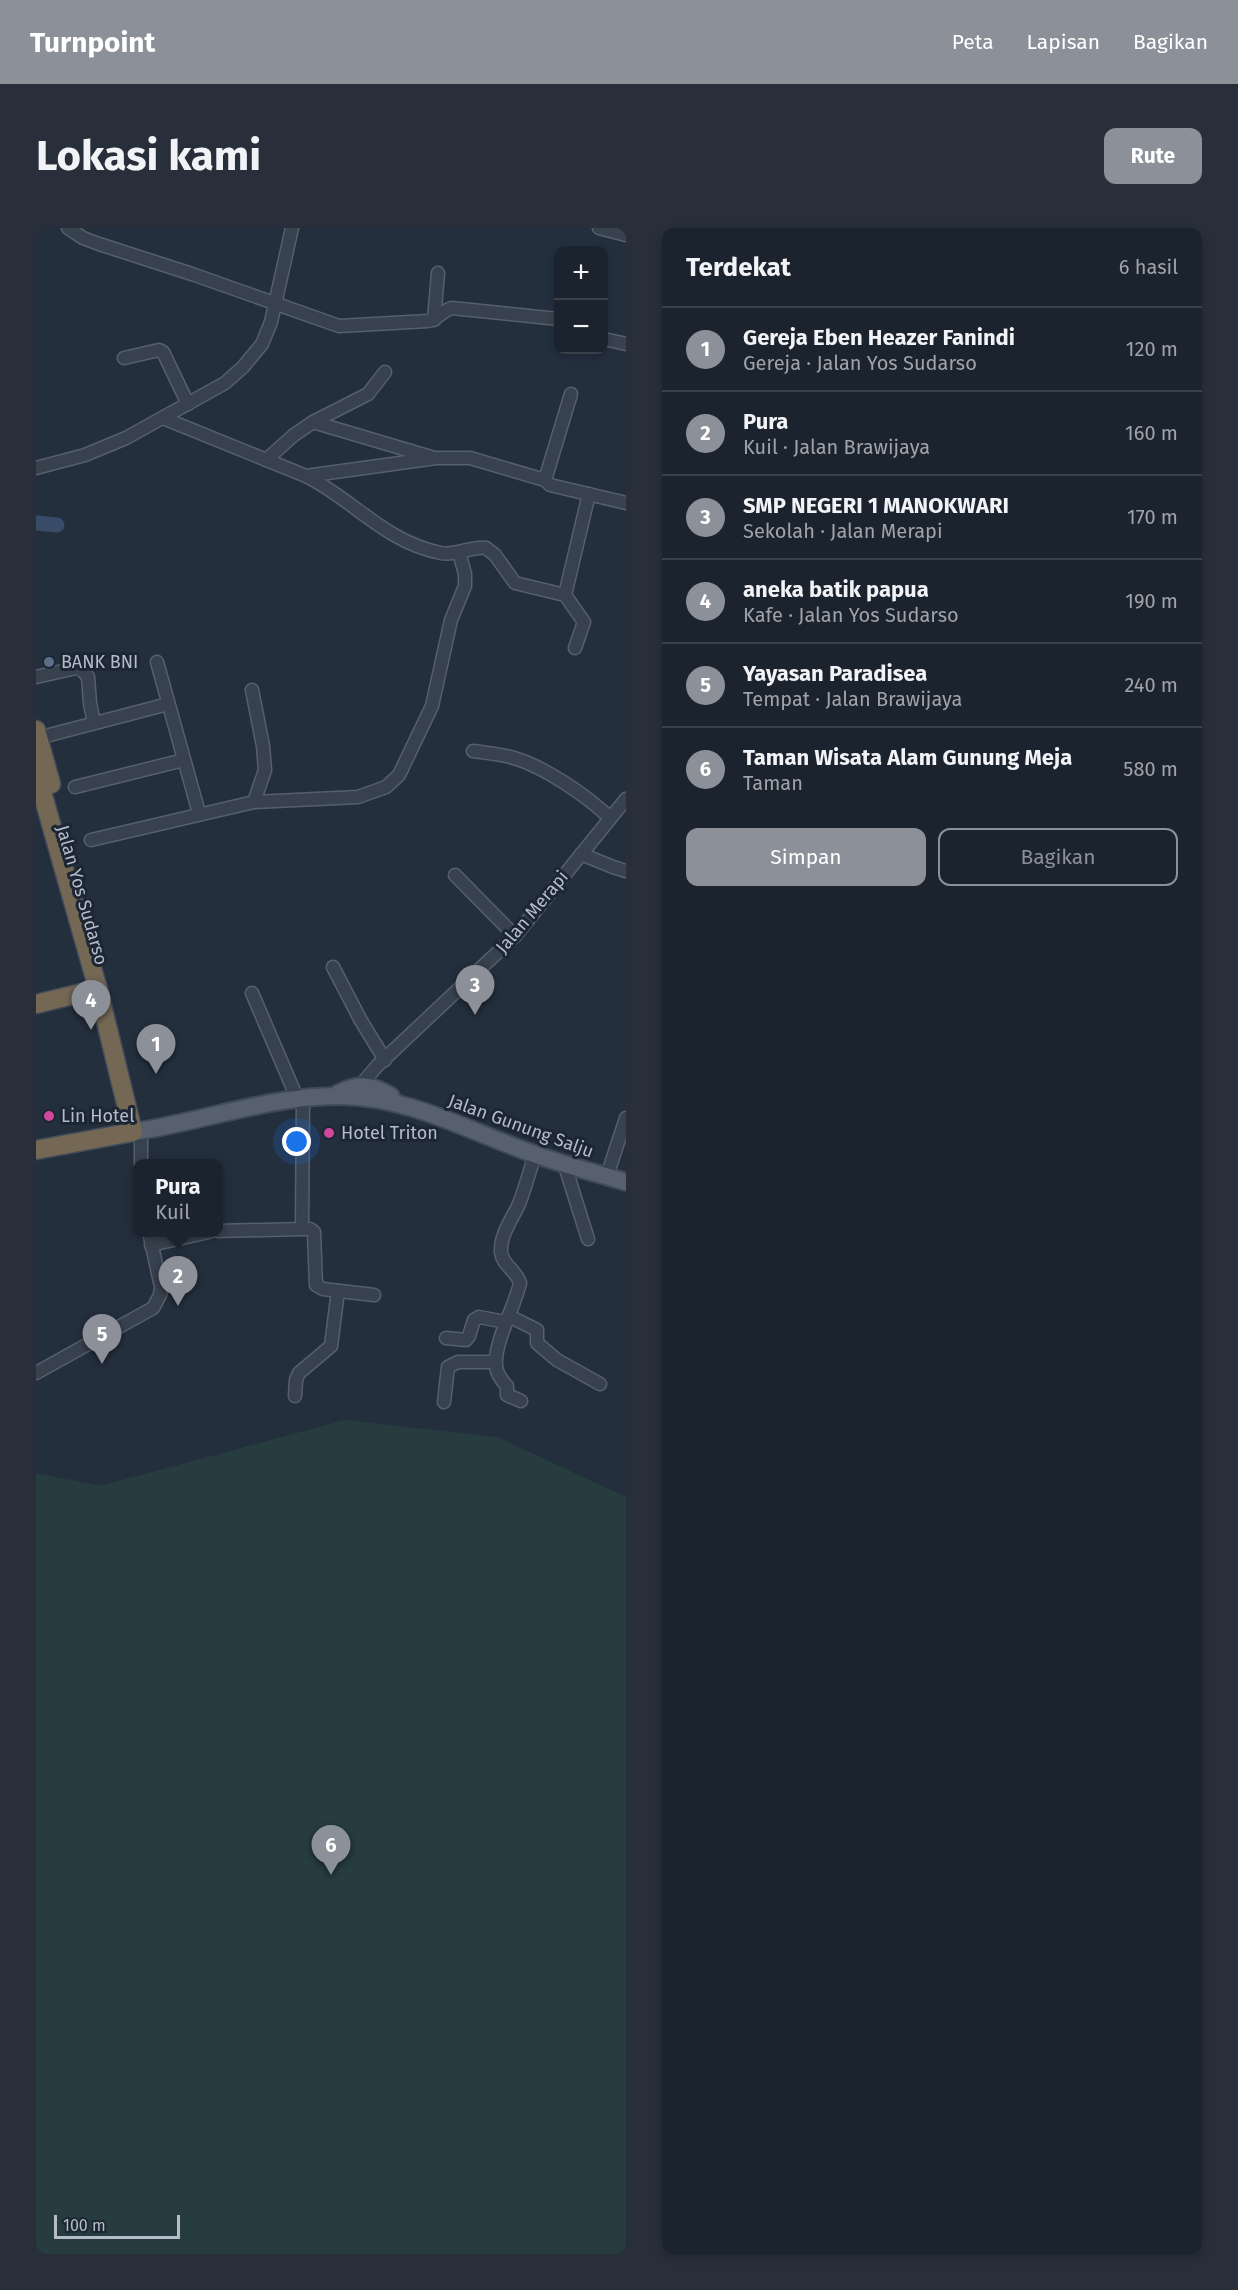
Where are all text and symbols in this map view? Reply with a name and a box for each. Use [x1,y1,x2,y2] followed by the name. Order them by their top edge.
[30,26,155,59] text: Turnpoint
[952,29,994,55] text: Peta
[1027,29,1100,55] text: Lapisan
[1133,29,1208,55] text: Bagikan
[1104,128,1202,184] button: Rute
[36,131,261,181] text: Lokasi kami
[554,246,608,354] map controls
[554,246,608,300] button: +
[686,252,791,283] text: Terdekat
[1119,255,1178,279] text: 6 hasil
[554,300,608,354] button: −
[743,324,1015,351] text: Gereja Eben Heazer Fanindi
[701,337,710,361] text: 1
[1126,337,1178,361] text: 120 m
[743,351,977,375] text: Gereja · Jalan Yos Sudarso
[743,408,788,435] text: Pura
[700,421,711,445] text: 2
[1125,421,1178,445] text: 160 m
[743,435,930,459] text: Kuil · Jalan Brawijaya
[743,492,1009,519] text: SMP NEGERI 1 MANOKWARI
[700,505,711,529] text: 3
[1127,505,1178,529] text: 170 m
[743,519,943,543] text: Sekolah · Jalan Merapi
[743,576,929,603] text: aneka batik papua
[700,589,711,613] text: 4
[1125,589,1178,613] text: 190 m
[743,603,959,627] text: Kafe · Jalan Yos Sudarso
[61,651,138,673] place label: BANK BNI
[42,655,56,669] marker: BANK BNI
[743,660,927,687] text: Yayasan Paradisea
[700,673,711,697] text: 5
[1124,673,1178,697] text: 240 m
[743,687,962,711] text: Tempat · Jalan Brawijaya
[743,744,1072,771] text: Taman Wisata Alam Gunung Meja
[700,757,711,781] text: 6
[1123,757,1178,781] text: 580 m
[743,771,803,795] text: Taman
[52,823,112,967] street label: Jalan Yos Sudarso
[686,828,926,886] button: Simpan
[938,828,1178,886] button: Bagikan
[491,866,573,958] street label: Jalan Merapi
[456,966,494,1015] pin: 3
[72,980,110,1030] pin: 4
[136,1024,176,1074] pin: 1
[445,1089,597,1163] street label: Jalan Gunung Salju
[61,1105,134,1127] place label: Lin Hotel
[42,1109,56,1123] marker: Lin Hotel
[341,1122,438,1144] place label: Hotel Triton
[322,1126,336,1140] marker: Hotel Triton
[282,1127,311,1156] your location
[133,1159,223,1237] popup
[155,1173,201,1200] text: Pura
[155,1200,190,1224] text: Kuil
[158,1256,198,1306] pin: 2
[82,1314,122,1364] pin: 5
[312,1826,350,1875] pin: 6
[54,2212,180,2240] scale bar
[63,2216,106,2235] text: 100 m

